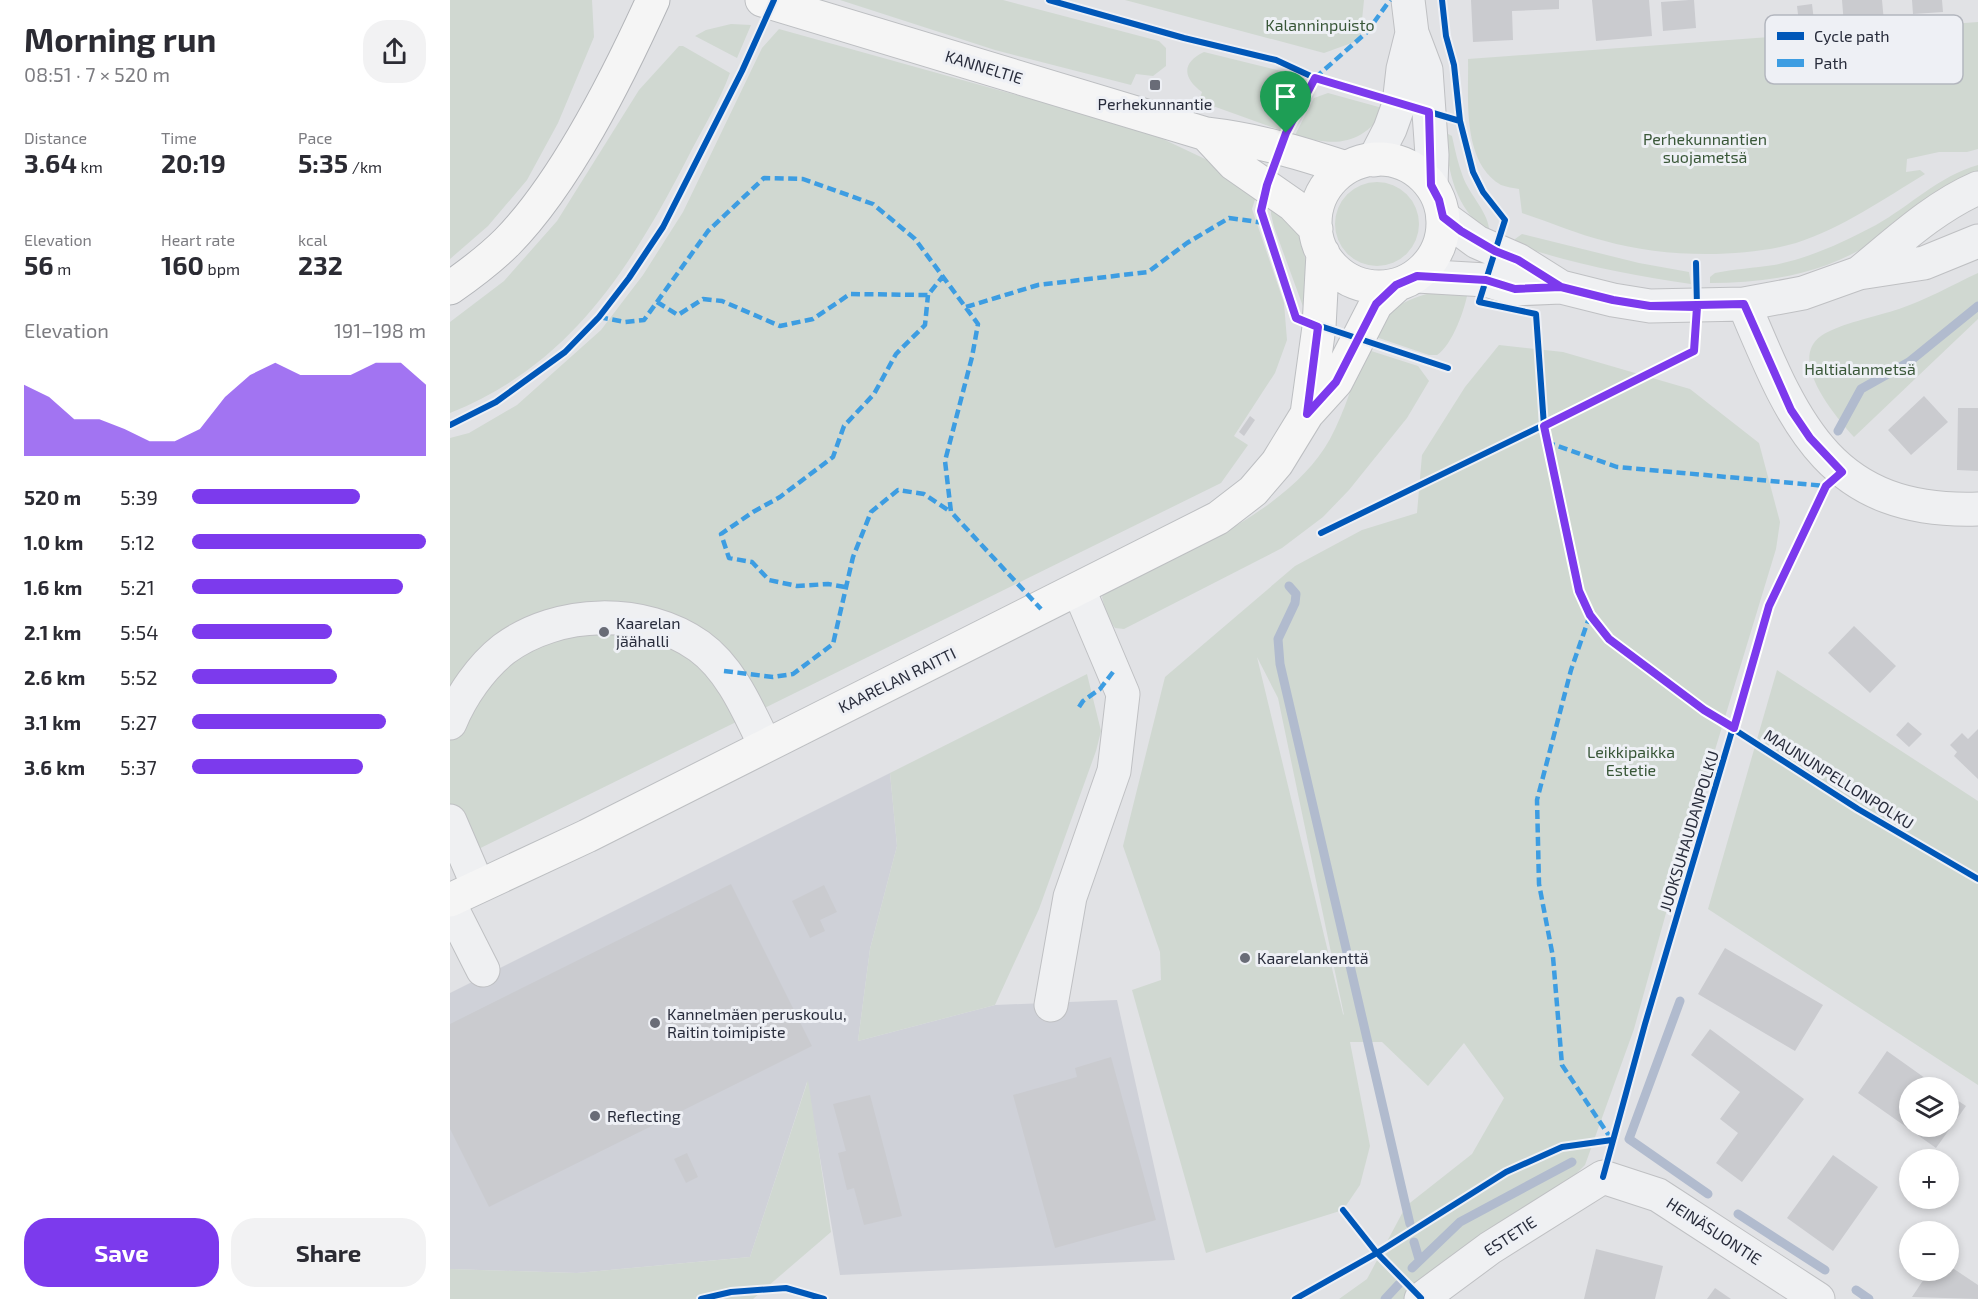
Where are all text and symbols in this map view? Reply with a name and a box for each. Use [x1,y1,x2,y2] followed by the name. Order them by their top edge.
[1265,15,1375,34] park label: Kalanninpuisto
[1765,15,1963,84] legend
[24,19,216,59] text: Morning run
[363,20,426,83] button: share
[1814,26,1890,45] text: Cycle path
[943,46,1025,87] street label: KANNELTIE
[1814,53,1848,72] text: Path
[24,62,170,86] text: 08:51 · 7 × 520 m
[1260,71,1311,133] pin
[1148,78,1162,92] marker: Perhekunnantie
[1269,80,1302,113] icon: arrive
[1098,94,1212,113] place label: Perhekunnantie
[24,128,87,147] text: Distance
[161,128,197,147] text: Time
[298,128,332,147] text: Pace
[1643,129,1767,167] park label: Perhekunnantien suojametsä
[24,147,77,178] text: 3.64
[161,147,226,178] text: 20:19
[298,147,348,178] text: 5:35
[77,157,103,176] text: km
[348,157,382,176] text: /km
[24,230,92,249] text: Elevation
[161,230,235,249] text: Heart rate
[298,230,327,249] text: kcal
[24,249,54,280] text: 56
[161,249,204,280] text: 160
[298,249,343,280] text: 232
[54,259,71,278] text: m
[204,259,240,278] text: bpm
[24,318,109,342] text: Elevation
[334,318,426,342] text: 191–198 m
[1804,359,1916,378] park label: Haltialanmetsä
[24,485,81,509] text: 520 m
[120,485,158,509] text: 5:39
[24,530,83,554] text: 1.0 km
[120,530,155,554] text: 5:12
[24,575,82,599] text: 1.6 km
[120,575,155,599] text: 5:21
[616,613,681,651] place label: Kaarelan jäähalli
[24,620,81,644] text: 2.1 km
[120,620,158,644] text: 5:54
[597,625,611,639] marker: Kaarelan jäähalli
[835,643,958,716] street label: KAARELAN RAITTI
[24,665,85,689] text: 2.6 km
[120,665,157,689] text: 5:52
[24,710,81,734] text: 3.1 km
[120,710,157,734] text: 5:27
[1761,725,1918,832] street label: MAUNUNPELLONPOLKU
[1587,742,1675,779] park label: Leikkipaikka Estetie
[1655,748,1722,914] street label: JUOKSUHAUDANPOLKU
[24,755,85,779] text: 3.6 km
[120,755,157,779] text: 5:37
[1257,948,1368,967] place label: Kaarelankenttä
[1238,951,1252,965] marker: Kaarelankenttä
[667,1004,847,1041] place label: Kannelmäen peruskoulu, Raitin toimipiste
[648,1016,662,1030] marker: Kannelmäen peruskoulu, Raitin toimipiste
[1899,1077,1959,1281] map controls
[1899,1077,1959,1137] button: layers
[607,1106,681,1125] place label: Reflecting
[588,1109,602,1123] marker: Reflecting
[1899,1149,1959,1209] button: +
[1663,1193,1765,1268] street label: HEINÄSUONTIE
[1480,1212,1540,1260] street label: ESTETIE
[24,1218,219,1287] button: Save
[231,1218,426,1287] button: Share
[1899,1221,1959,1281] button: −

